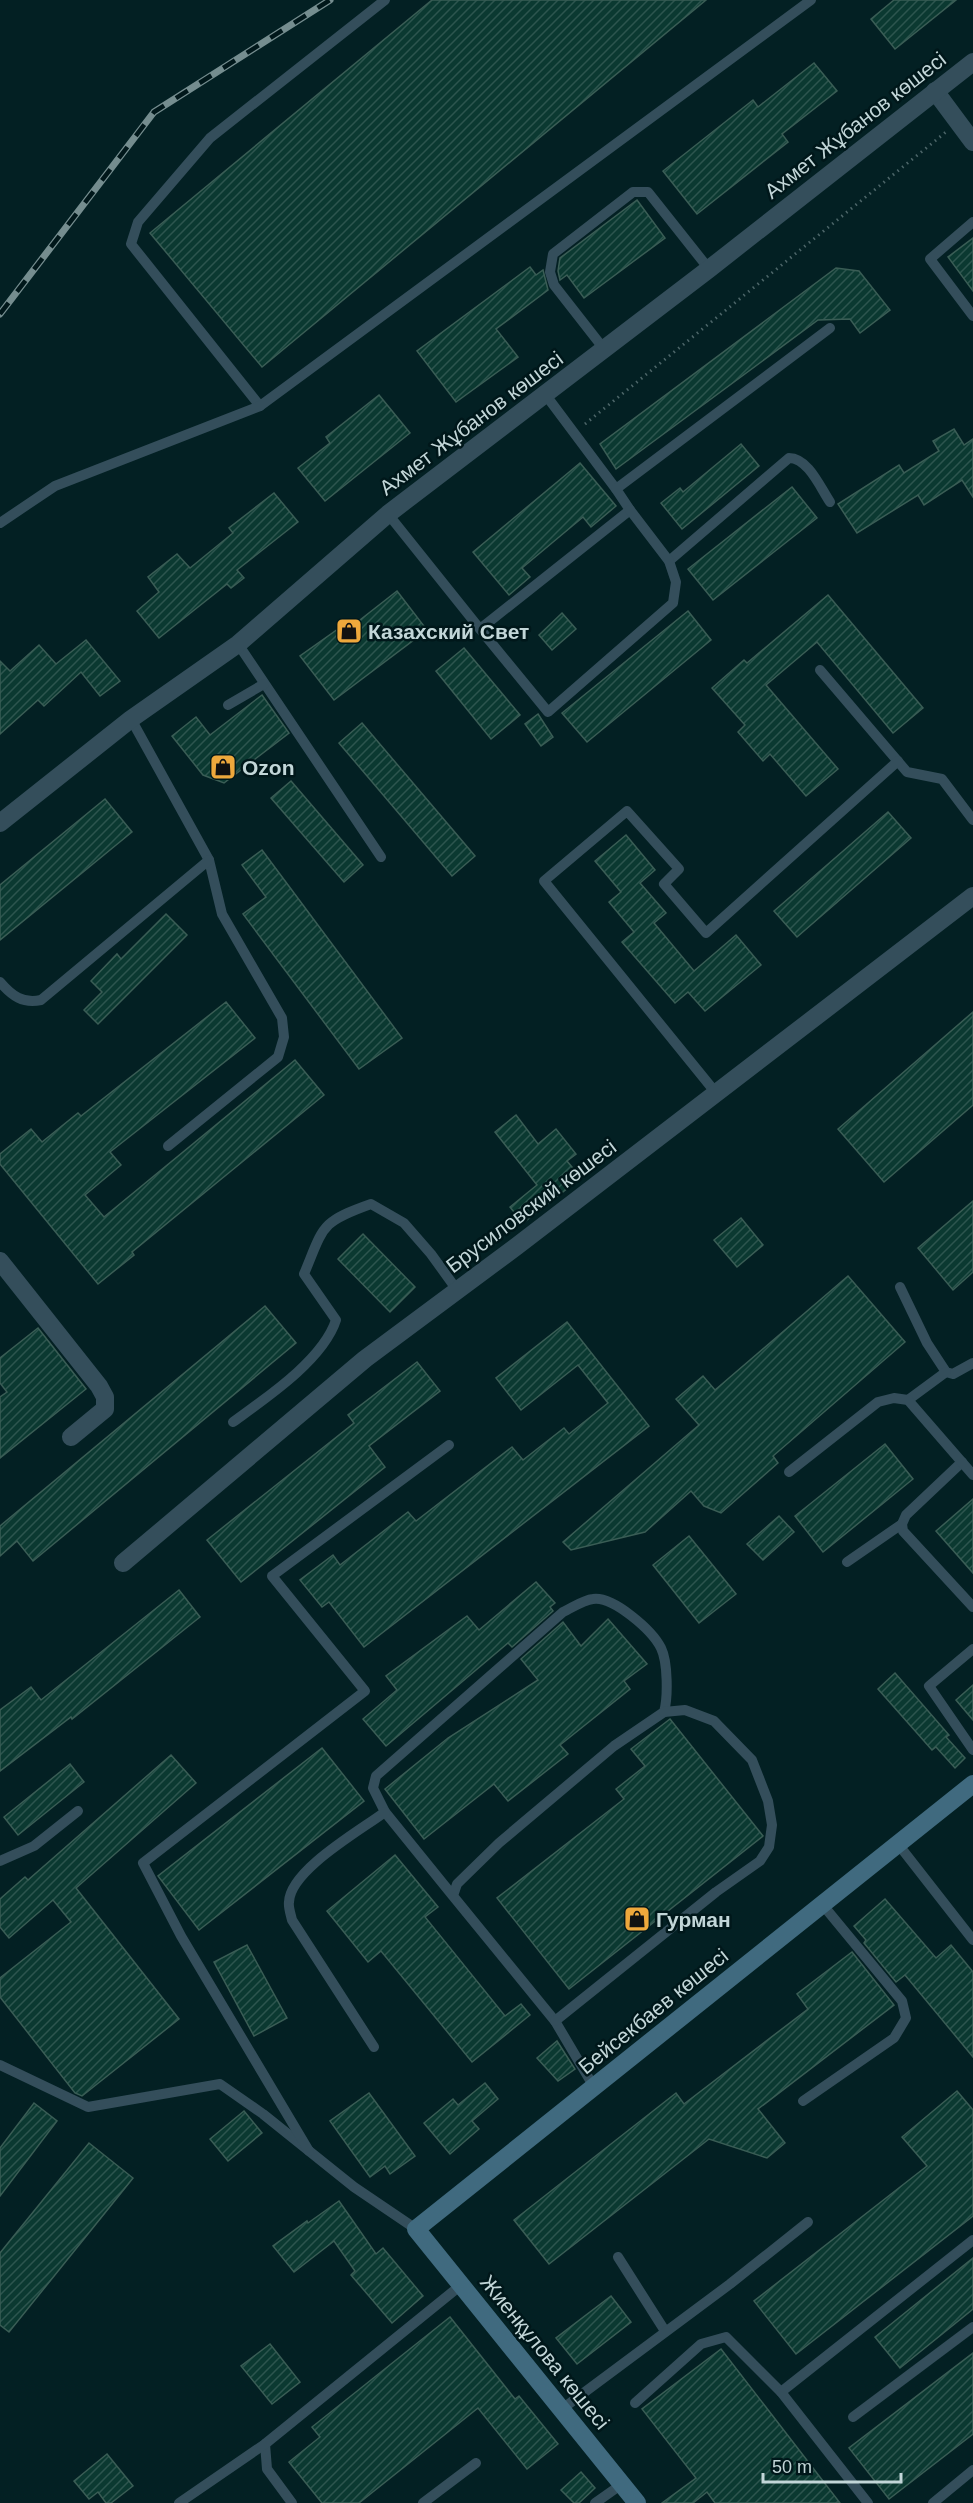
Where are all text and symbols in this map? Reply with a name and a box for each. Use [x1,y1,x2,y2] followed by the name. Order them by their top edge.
[760,47,950,203] street label: Ахмет Жұбанов көшесі
[375,347,567,499] street label: Ахмет Жұбанов көшесі
[334,616,364,646] shop icon: Казахский Свет
[368,620,529,643] place label: Казахский Свет
[208,752,238,782] shop icon: Ozon
[242,756,295,779] place label: Ozon
[442,1135,620,1277] street label: Брусиловский көшесі
[622,1904,652,1934] shop icon: Гурман
[656,1908,731,1931] place label: Гурман
[574,1944,732,2078] street label: Бейсекбаев көшесі
[476,2270,614,2434] street label: Жиенқұлова көшесі
[763,2446,901,2484] scale bar
[772,2457,812,2477] text: 50 m

